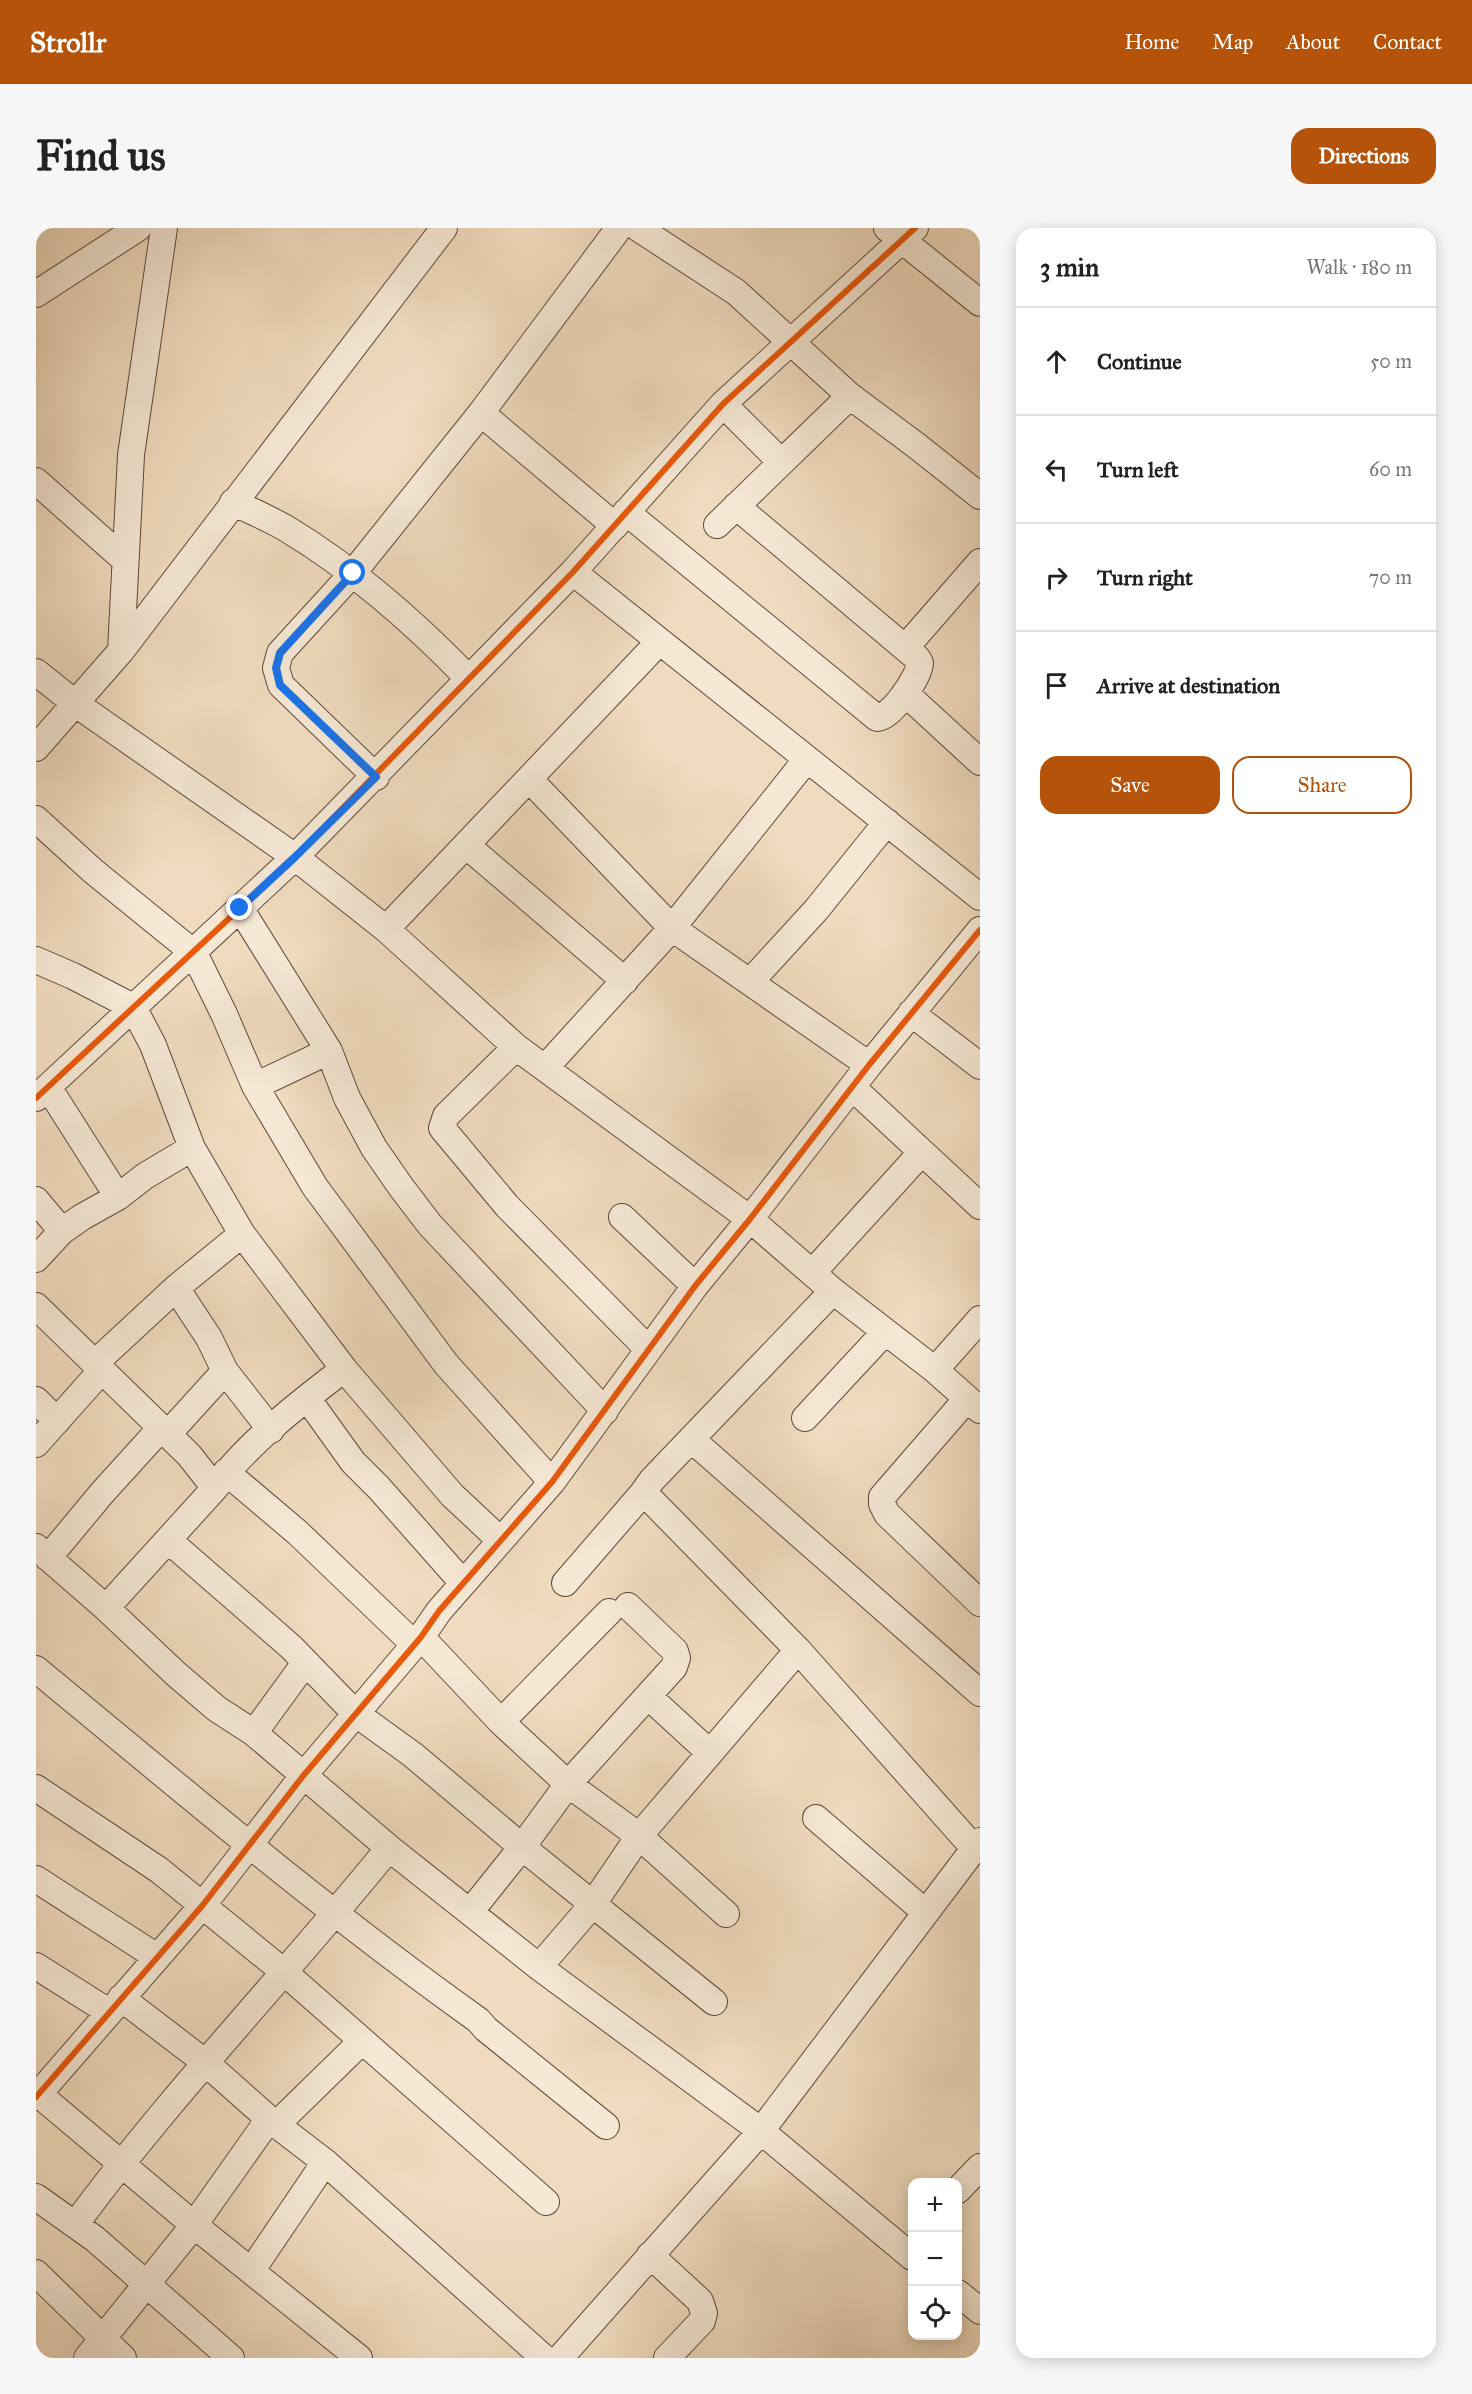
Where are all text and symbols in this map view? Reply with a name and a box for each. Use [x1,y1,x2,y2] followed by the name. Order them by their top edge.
[30,25,106,60] text: Strollr
[1124,29,1179,55] text: Home
[1212,29,1253,55] text: Map
[1286,29,1340,55] text: About
[1373,29,1442,55] text: Contact
[1291,128,1436,184] button: Directions
[36,130,166,182] text: Find us
[1040,251,1099,283] text: 3 min
[1307,255,1412,279] text: Walk · 180 m
[1040,345,1073,378] icon: ahead
[1097,348,1182,375] text: Continue
[1370,349,1412,373] text: 50 m
[1040,453,1073,486] icon: left
[1097,456,1179,483] text: Turn left
[1369,457,1412,481] text: 60 m
[339,559,365,585] route start
[1040,561,1073,594] icon: right
[1097,564,1193,591] text: Turn right
[1369,565,1412,589] text: 70 m
[1040,669,1073,702] icon: arrive
[1097,672,1280,699] text: Arrive at destination
[1040,756,1220,814] button: Save
[1232,756,1412,814] button: Share
[226,894,252,920] route end
[908,2178,962,2340] map controls
[908,2178,962,2232] button: +
[908,2232,962,2286] button: −
[908,2286,962,2340] button: locate

